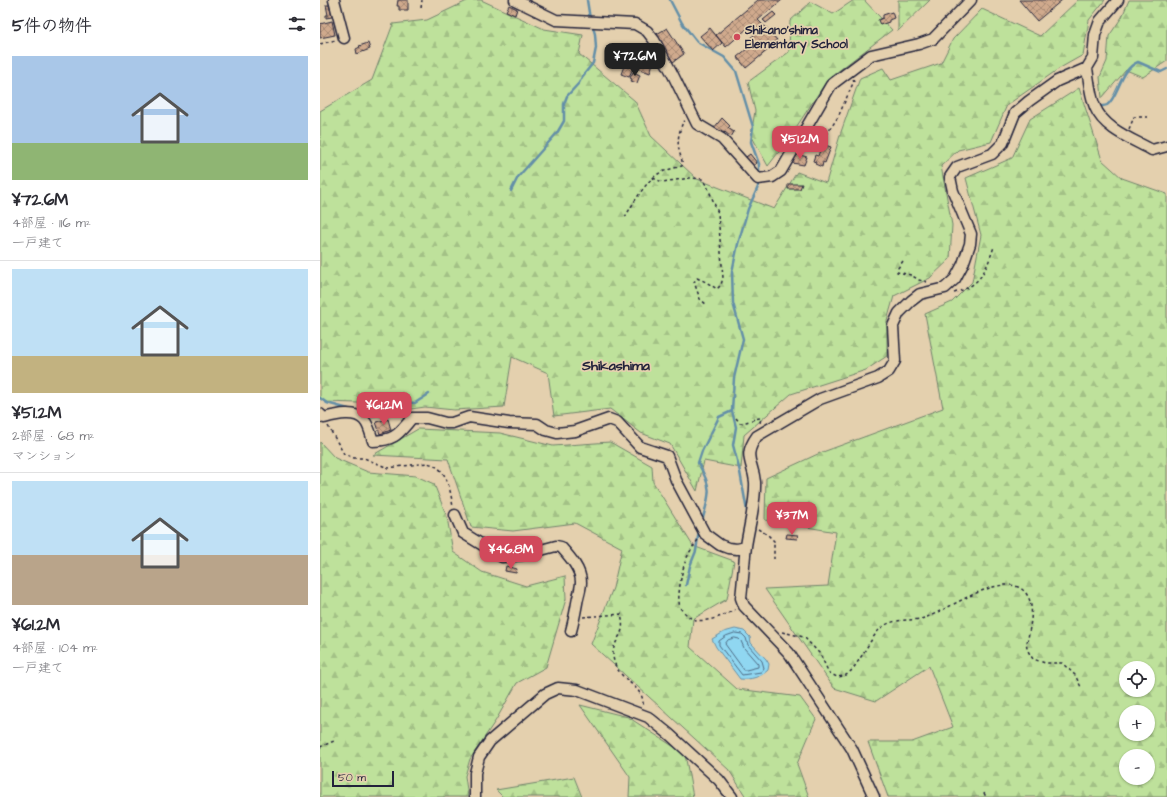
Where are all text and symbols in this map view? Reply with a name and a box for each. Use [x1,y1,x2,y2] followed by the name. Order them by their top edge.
[286,13,308,35] icon: filters
[12,14,92,38] text: 5件の物件
[744,22,848,54] place label: Shikano'shima Elementary School
[732,32,742,42] marker: Shikano'shima Elementary School
[602,43,668,77] pin: ¥72.6M
[613,47,657,65] text: ¥72.6M
[124,82,196,154] icon: home
[767,126,833,160] pin: ¥51.2M
[781,130,819,148] text: ¥51.2M
[12,188,68,212] text: ¥72.6M
[12,214,91,232] text: 4部屋 · 116 m²
[12,234,64,252] text: 一戸建て
[124,295,196,367] icon: home
[581,356,651,376] district label: Shikashima
[351,392,417,426] pin: ¥61.2M
[366,396,402,414] text: ¥61.2M
[12,401,61,425] text: ¥51.2M
[12,427,94,445] text: 2部屋 · 68 m²
[12,447,76,465] text: マンション
[768,502,816,536] pin: ¥37M
[776,506,808,524] text: ¥37M
[124,507,196,579] icon: home
[478,536,544,570] pin: ¥46.8M
[489,540,533,558] text: ¥46.8M
[12,613,60,637] text: ¥61.2M
[12,639,98,657] text: 4部屋 · 104 m²
[12,659,64,677] text: 一戸建て
[1119,661,1155,785] map controls
[1119,661,1155,697] button: locate
[1119,705,1155,741] button: +
[1119,749,1155,785] button: −
[332,769,394,788] scale bar
[338,770,366,785] text: 50 m

